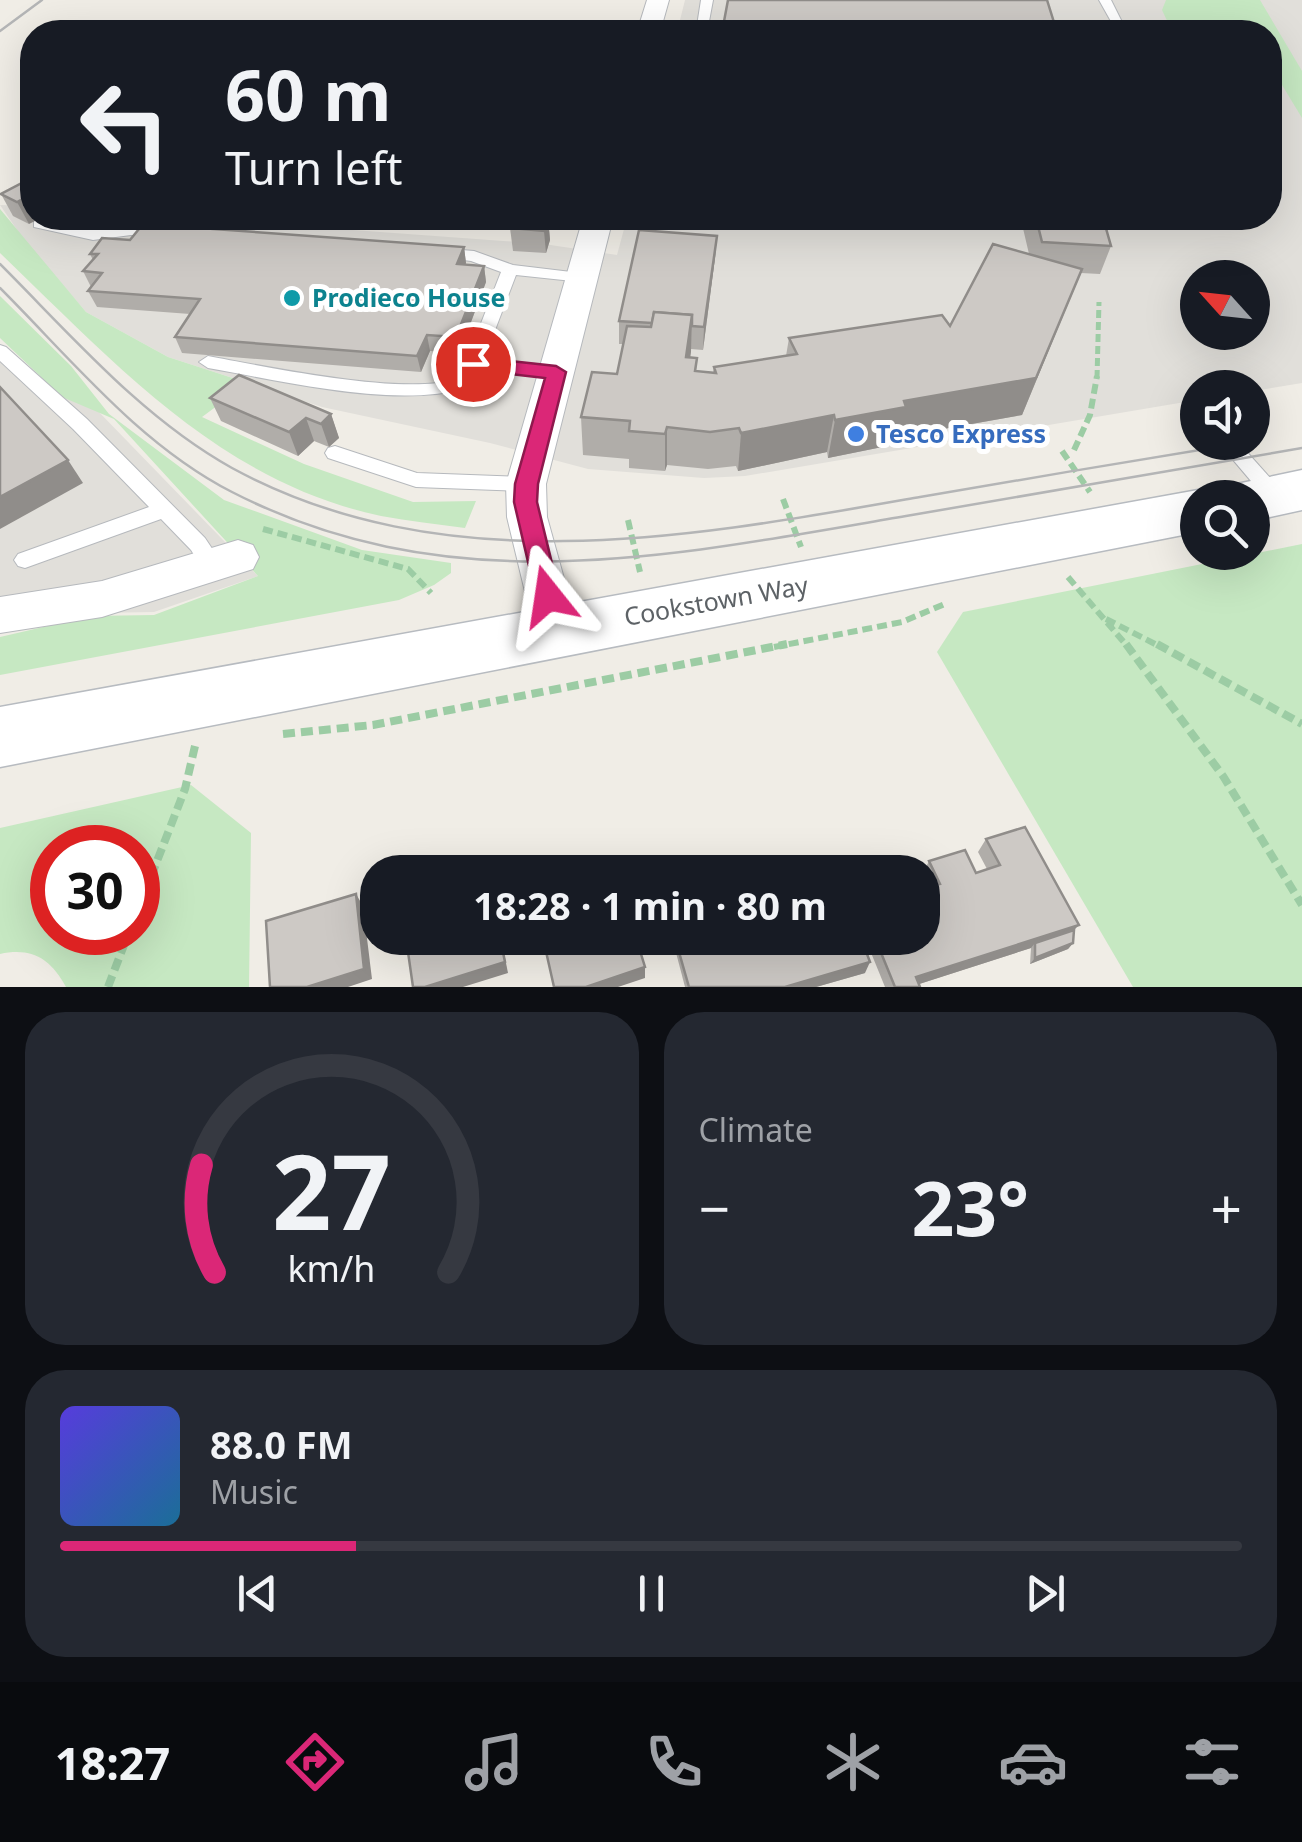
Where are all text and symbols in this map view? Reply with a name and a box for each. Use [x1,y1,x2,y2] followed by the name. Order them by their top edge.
[225,46,392,142] text: 60 m
[60,60,190,190] icon: left
[225,137,402,198] text: Turn left
[1180,260,1270,350] north arrow
[1180,260,1270,570] map controls
[312,280,506,314] place label: Prodieco House
[281,287,303,309] marker: Prodieco House
[431,322,516,407] pin
[446,337,501,392] icon: arrive
[1180,370,1270,460] button: sound
[876,416,1046,450] place label: Tesco Express
[845,423,867,445] marker: Tesco Express
[1180,480,1270,570] button: search
[496,544,600,648] position arrow
[621,567,811,633] street label: Cookstown Way
[30,825,160,955] speed limit sign: 30
[473,879,827,931] text: 18:28 · 1 min · 80 m
[699,1108,813,1151] text: Climate
[272,1119,391,1260] text: 27
[911,1156,1029,1258] text: 23°
[699,1170,730,1245] text: −
[1211,1170,1242,1245] text: +
[288,1244,376,1292] text: km/h
[210,1418,352,1470] text: 88.0 FM
[210,1470,298,1513] text: Music
[230,1566,285,1621] icon: previous
[624,1566,679,1621] icon: pause
[1018,1566,1073,1621] icon: next
[280,1727,350,1797] icon: directions
[459,1727,529,1797] icon: music
[639,1727,709,1797] icon: phone
[818,1727,888,1797] icon: climate
[998,1727,1068,1797] icon: car
[1177,1727,1247,1797] icon: filters
[55,1732,170,1793] text: 18:27

